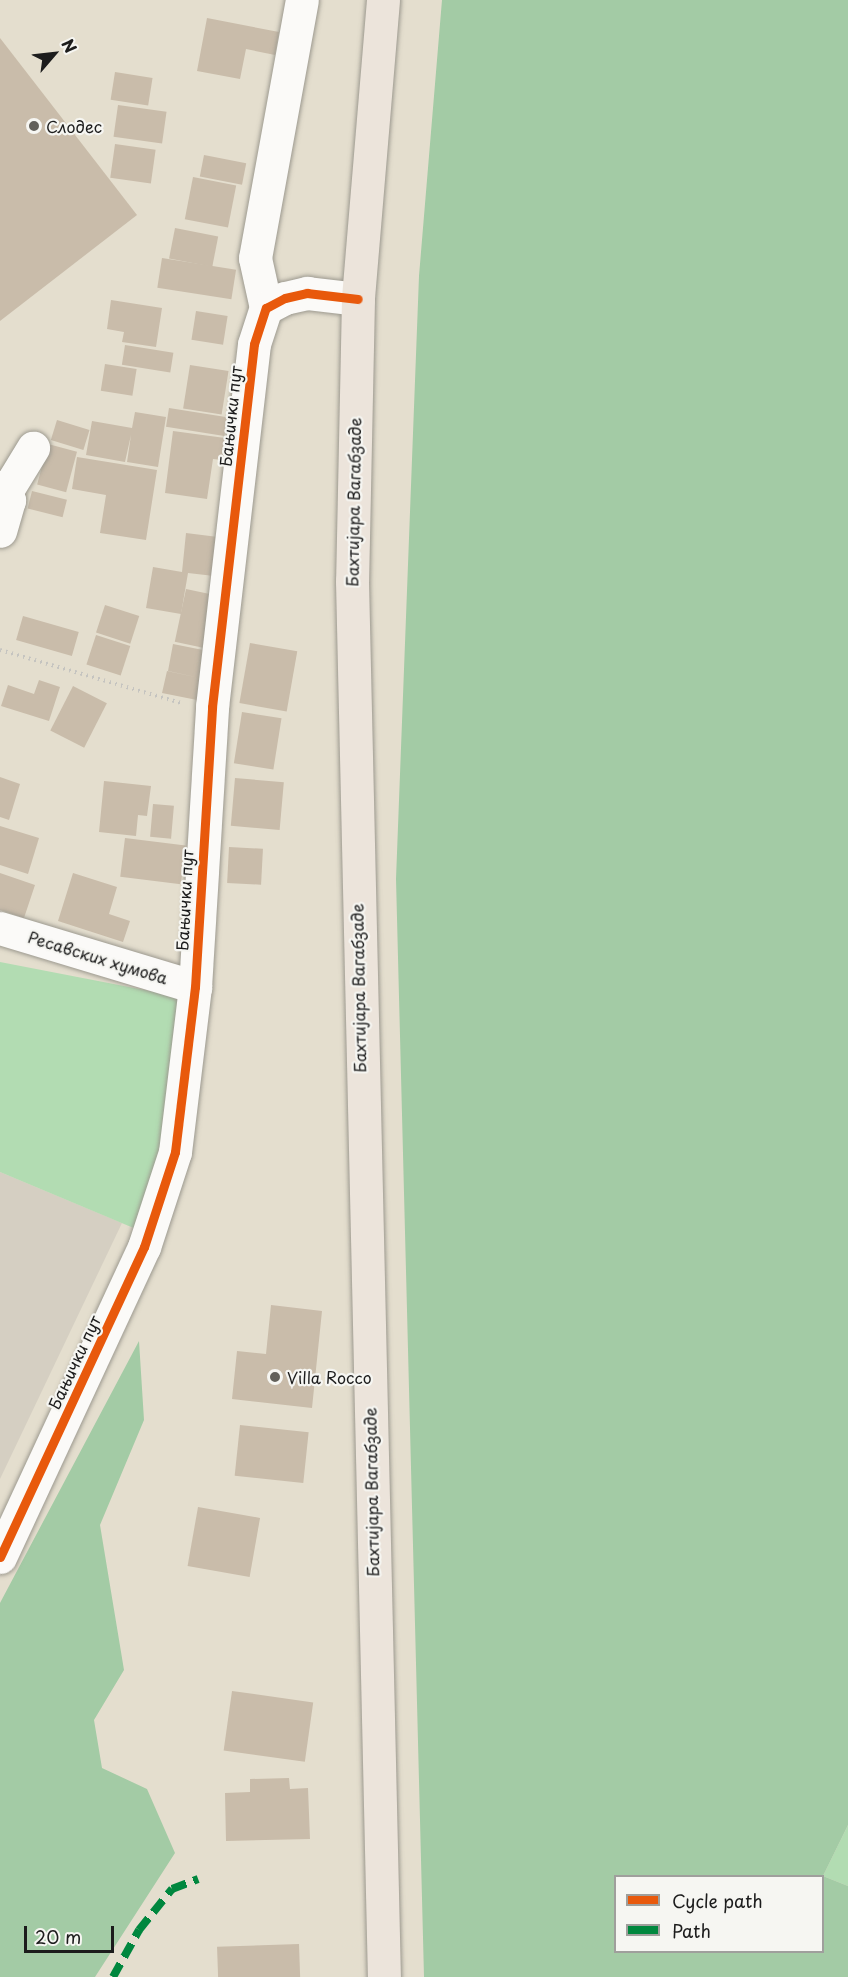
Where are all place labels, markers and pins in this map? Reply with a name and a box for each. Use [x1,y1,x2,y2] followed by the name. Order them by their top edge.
[46,116,102,136] place label: Слодес
[27,119,41,133] marker: Слодес
[287,1367,371,1387] place label: Villa Rocco
[268,1370,282,1384] marker: Villa Rocco

